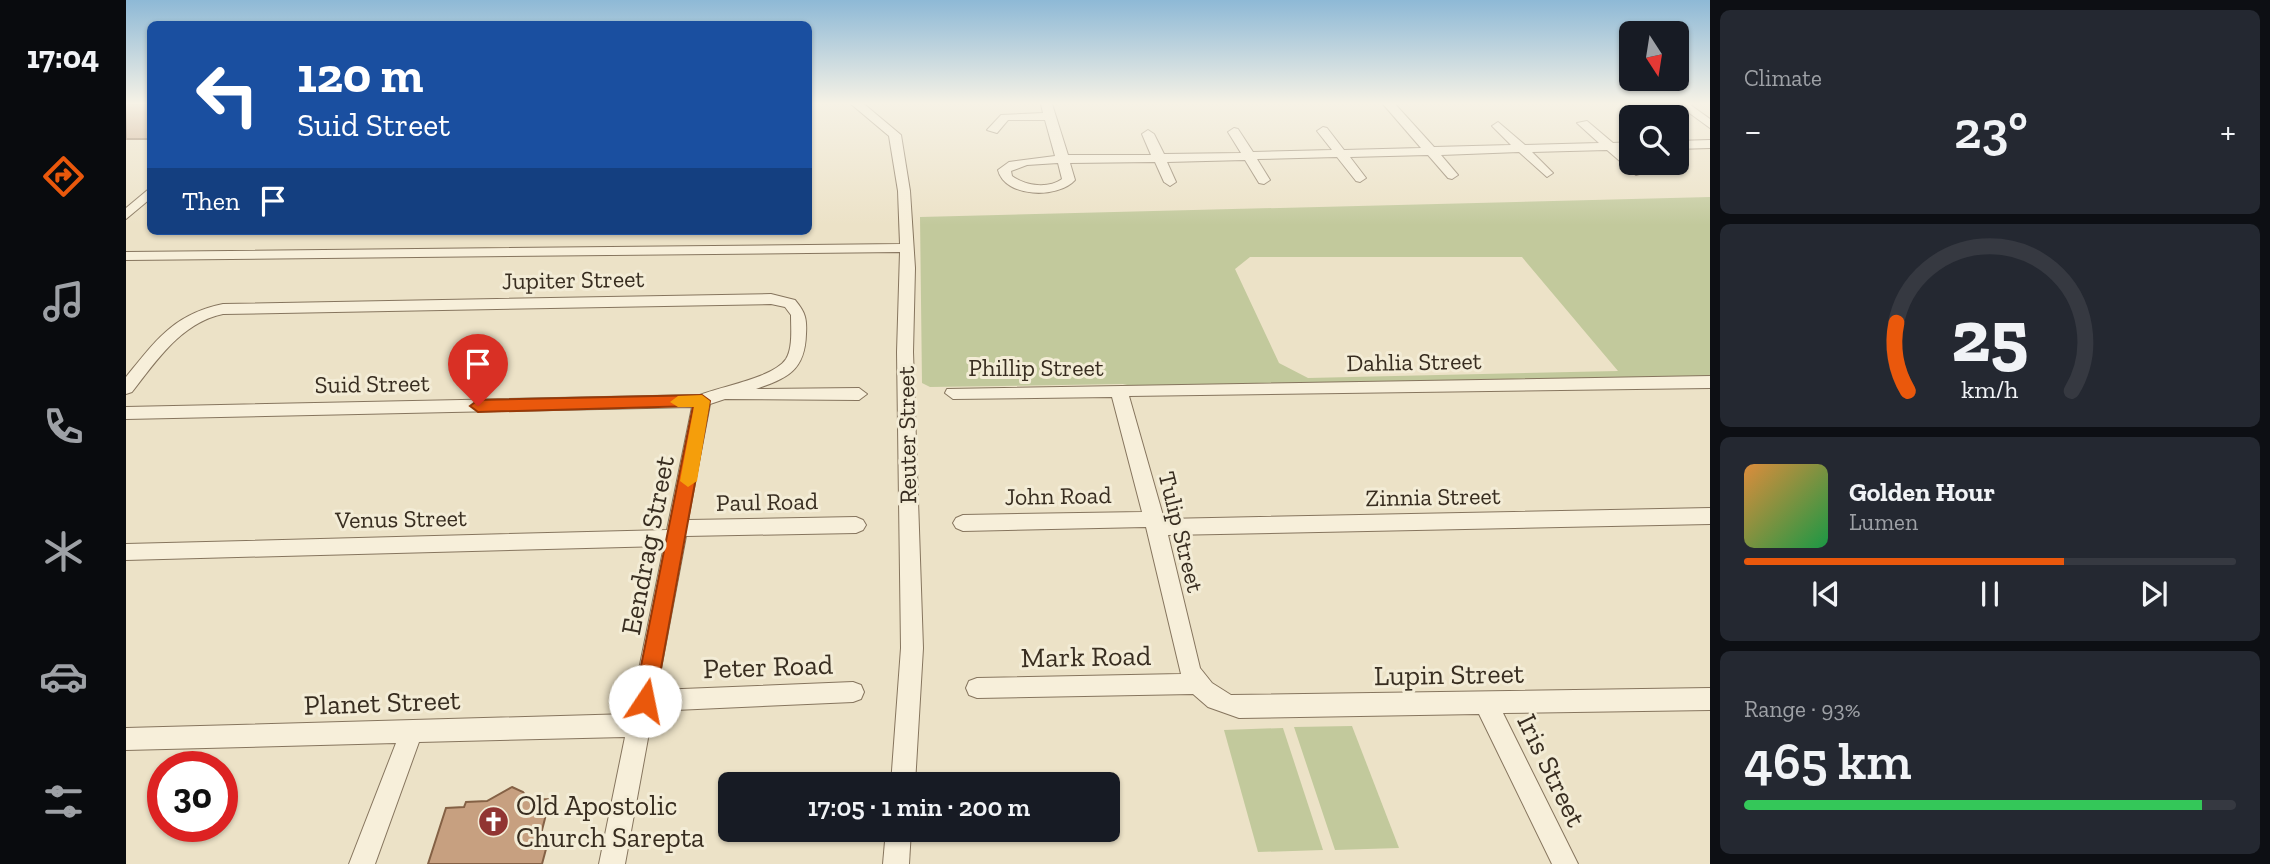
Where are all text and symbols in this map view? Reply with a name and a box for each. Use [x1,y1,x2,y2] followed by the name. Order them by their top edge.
[1619,21,1689,91] north arrow
[1619,21,1689,175] map controls
[27,38,99,76] text: 17:04
[297,46,423,105] text: 120 m
[182,49,273,140] icon: left
[1744,64,1822,92] text: Climate
[1954,99,2028,161] text: 23°
[1619,105,1689,175] button: search
[297,106,450,144] text: Suid Street
[1744,108,1762,154] text: −
[2220,108,2236,154] text: +
[39,152,88,201] icon: directions
[254,182,292,220] icon: arrive
[182,185,240,217] text: Then
[502,264,645,295] street label: Jupiter Street
[39,277,88,326] icon: music
[1951,293,2029,381] text: 25
[448,334,508,406] pin
[459,345,497,383] icon: arrive
[1346,346,1482,377] street label: Dahlia Street
[968,353,1104,382] street label: Phillip Street
[891,366,922,504] street label: Reuter Street
[314,368,430,399] street label: Suid Street
[1961,374,2019,404] text: km/h
[39,402,88,451] icon: phone
[614,452,681,637] street label: Eendrag Street
[1152,469,1210,595] street label: Tulip Street
[1849,476,1995,508] text: Golden Hour
[1004,480,1112,511] street label: John Road
[1365,481,1501,512] street label: Zinnia Street
[716,486,818,517] street label: Paul Road
[334,503,467,534] street label: Venus Street
[1849,508,1918,536] text: Lumen
[39,527,88,576] icon: climate
[1807,575,1845,613] icon: previous
[1971,575,2009,613] icon: pause
[2135,575,2173,613] icon: next
[1020,639,1152,674] street label: Mark Road
[702,648,834,685] street label: Peter Road
[39,652,88,701] icon: car
[1374,657,1525,692] street label: Lupin Street
[608,664,682,738] position arrow
[303,683,462,722] street label: Planet Street
[1744,695,1861,723] text: Range · 93%
[1510,709,1593,832] street label: Iris Street
[1744,730,1912,792] text: 465 km
[147,751,238,842] speed limit sign: 30
[39,777,88,826] icon: filters
[516,789,705,854] place label: Old Apostolic Church Sarepta
[808,791,1030,823] text: 17:05 · 1 min · 200 m
[476,804,510,838] church icon: Old Apostolic Church Sarepta

